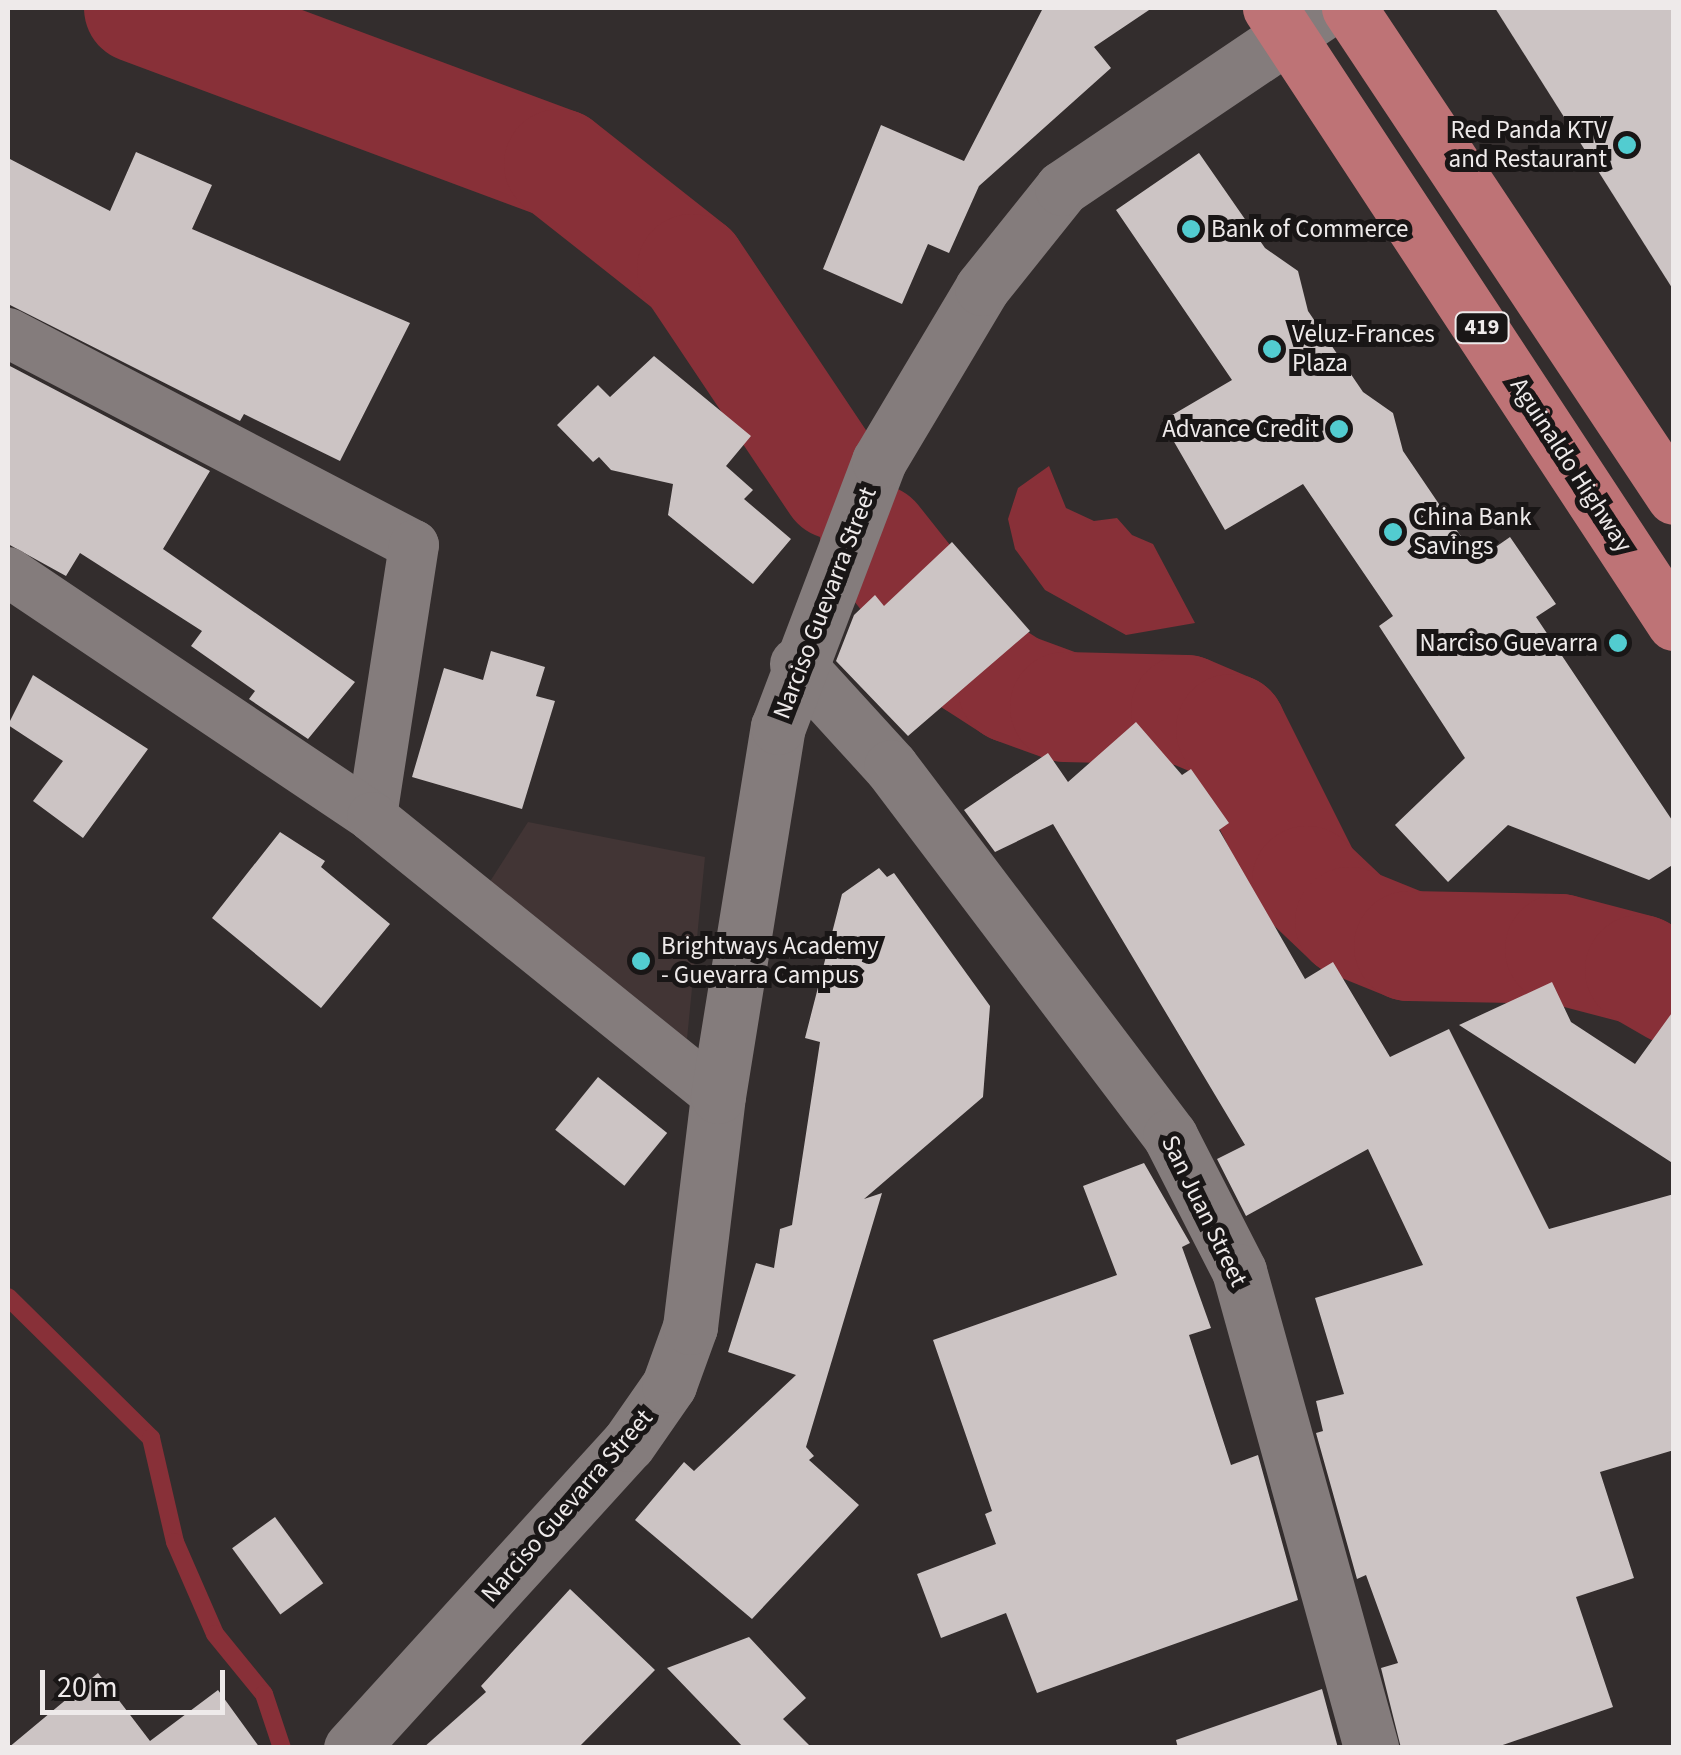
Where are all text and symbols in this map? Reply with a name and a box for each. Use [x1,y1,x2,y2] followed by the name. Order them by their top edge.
[1449,116,1607,175] place label: Red Panda KTV and Restaurant
[1616,134,1638,156] marker: Red Panda KTV and Restaurant
[1211,214,1409,244] place label: Bank of Commerce
[1180,218,1202,240] marker: Bank of Commerce
[1454,311,1510,345] road number: 419
[1292,320,1435,379] place label: Veluz-Frances Plaza
[1261,338,1283,360] marker: Veluz-Frances Plaza
[1504,372,1638,558] street label: Aguinaldo Highway
[1162,414,1319,444] place label: Advance Credit
[1328,418,1350,440] marker: Advance Credit
[767,483,883,723] street label: Narciso Guevarra Street
[1413,503,1532,562] place label: China Bank Savings
[1382,521,1404,543] marker: China Bank Savings
[1420,628,1598,658] place label: Narciso Guevarra
[1607,632,1629,654] marker: Narciso Guevarra
[661,932,879,991] place label: Brightways Academy - Guevarra Campus
[630,950,652,972] marker: Brightways Academy - Guevarra Campus
[1155,1131,1253,1291] street label: San Juan Street
[475,1403,659,1609] street label: Narciso Guevarra Street
[45,1650,230,1712] scale bar
[57,1666,118,1709] text: 20 m

